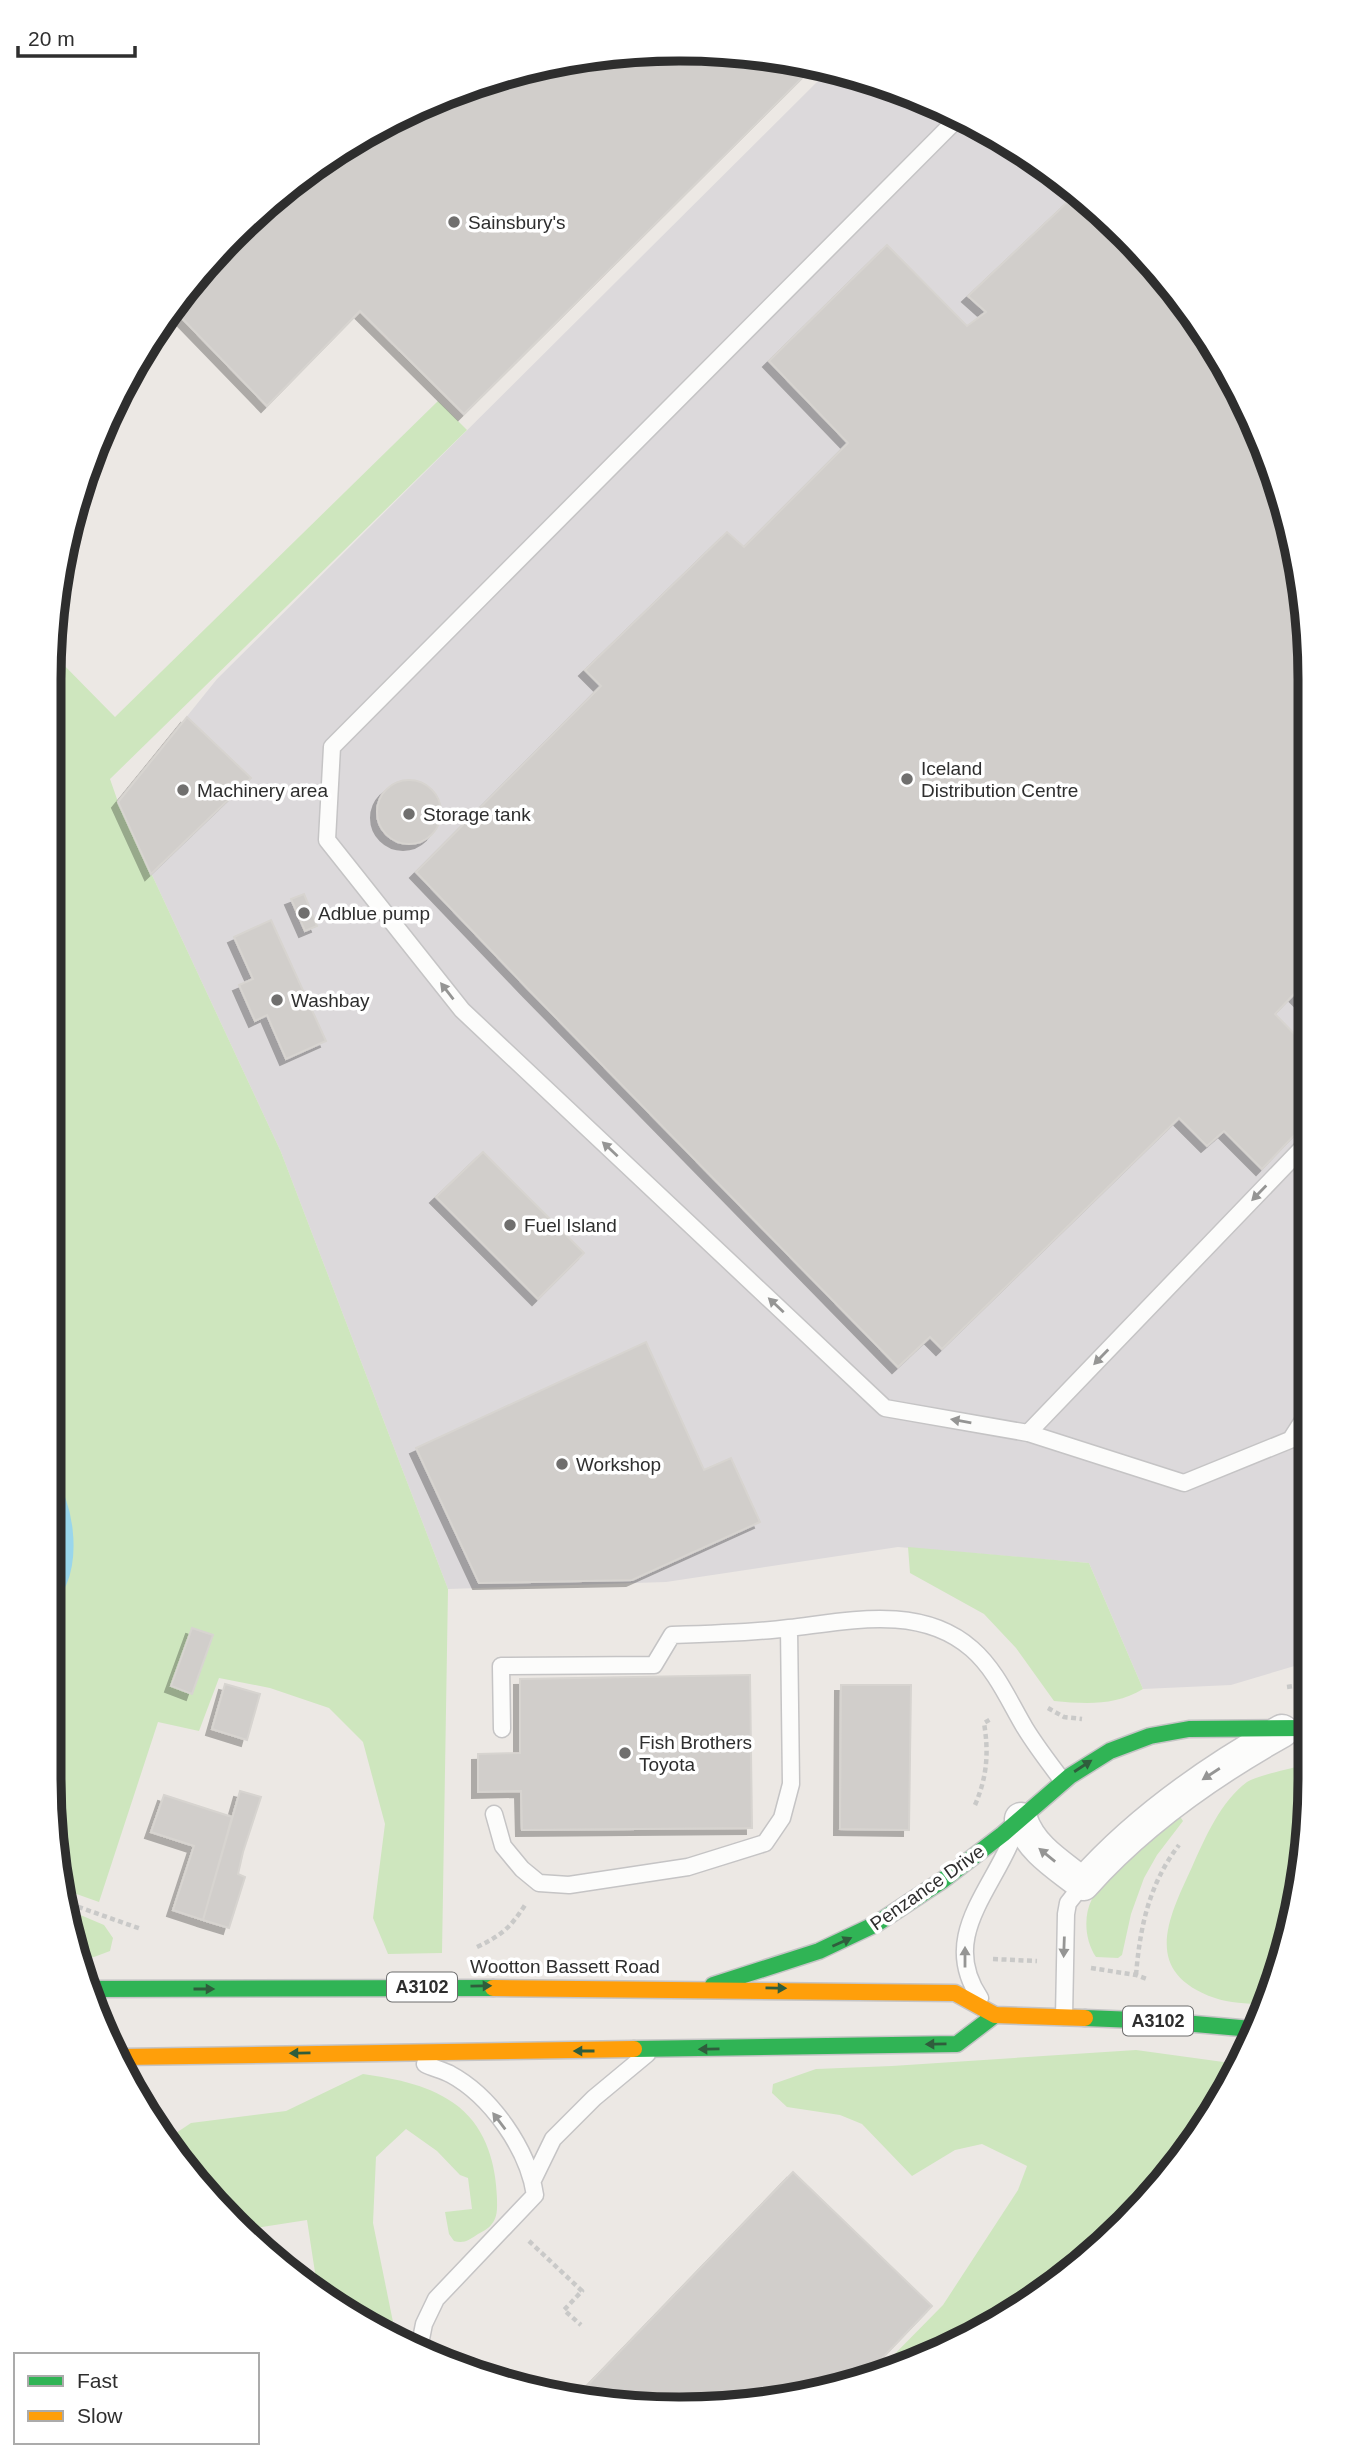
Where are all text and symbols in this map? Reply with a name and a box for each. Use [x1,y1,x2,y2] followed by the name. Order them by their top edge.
[18,14,135,58] scale bar
[28,27,75,50] text: 20 m
[468,212,566,233] place label: Sainsbury's
[446,214,462,230] marker: Sainsbury's
[921,758,1078,801] place label: Iceland Distribution Centre
[899,771,915,787] marker: Iceland Distribution Centre
[197,780,328,801] place label: Machinery area
[175,782,191,798] marker: Machinery area
[423,804,531,825] place label: Storage tank
[401,806,417,822] marker: Storage tank
[318,903,430,924] place label: Adblue pump
[296,905,312,921] marker: Adblue pump
[440,982,454,1000] one-way arrow
[291,990,370,1011] place label: Washbay
[269,992,285,1008] marker: Washbay
[602,1142,619,1158] one-way arrow
[1251,1185,1268,1202] one-way arrow
[524,1215,617,1236] place label: Fuel Island
[502,1217,518,1233] marker: Fuel Island
[768,1298,785,1314] one-way arrow
[1094,1348,1110,1365] one-way arrow
[950,1415,972,1426] one-way arrow
[576,1454,661,1475] place label: Workshop
[554,1456,570,1472] marker: Workshop
[639,1732,752,1775] place label: Fish Brothers Toyota
[617,1745,633,1761] marker: Fish Brothers Toyota
[1073,1760,1092,1773] one-way arrow
[1201,1767,1221,1780] one-way arrow
[866,1840,988,1934] street label: Penzance Drive
[1038,1848,1056,1863] one-way arrow
[831,1936,852,1947] one-way arrow
[1058,1936,1069,1958] one-way arrow
[959,1946,971,1968] one-way arrow
[470,1956,660,1977] street label: Wootton Bassett Road
[387,1972,457,2001] road number: A3102
[470,1981,492,1992] one-way arrow
[194,1983,216,1995] one-way arrow
[765,1983,787,1994] one-way arrow
[1123,2007,1193,2036] road number: A3102
[925,2039,947,2050] one-way arrow
[698,2044,720,2055] one-way arrow
[572,2045,594,2057] one-way arrow
[288,2047,310,2059] one-way arrow
[492,2112,507,2130] one-way arrow
[14,2353,259,2444] legend
[77,2369,118,2392] text: Fast
[77,2404,123,2427] text: Slow

